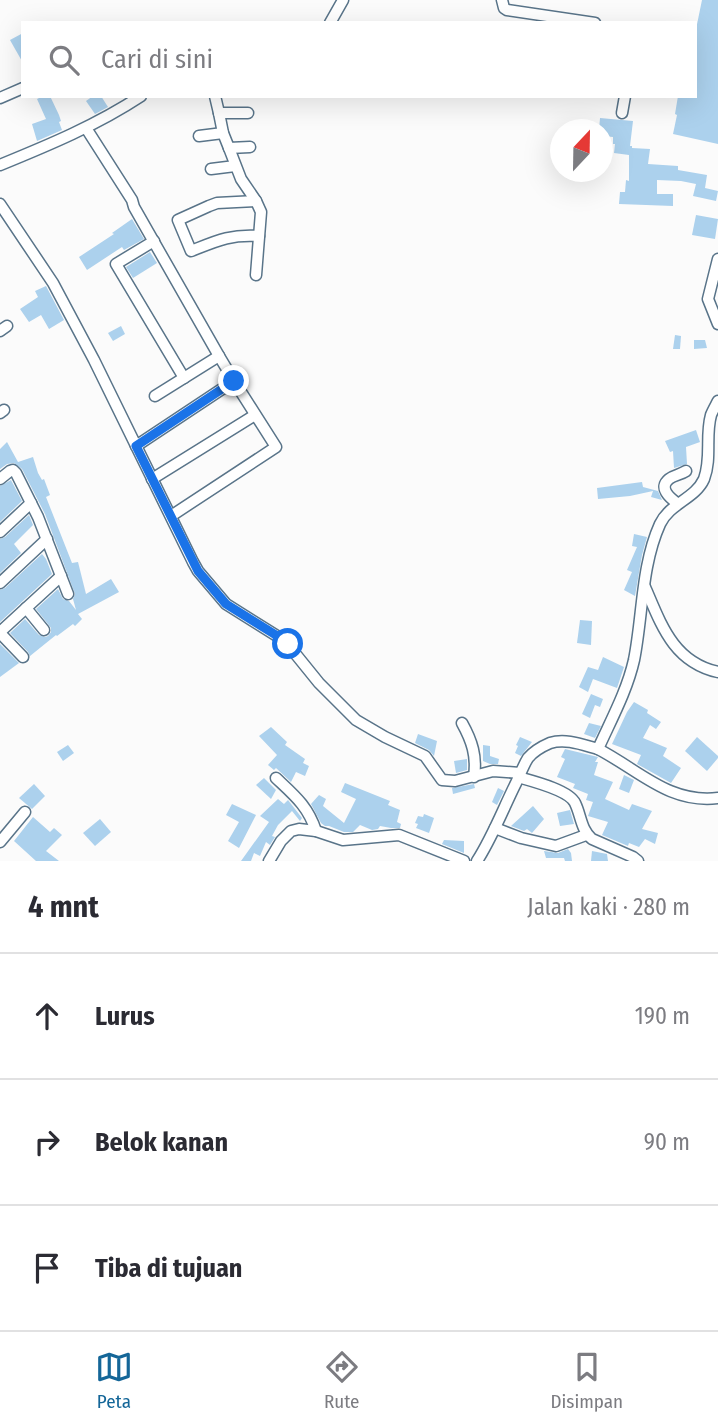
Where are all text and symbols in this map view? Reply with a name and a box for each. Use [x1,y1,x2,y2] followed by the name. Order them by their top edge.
[21,21,697,98] search box
[45,41,83,79] icon: search
[101,44,213,75] text: Cari di sini
[550,119,613,182] north arrow
[218,365,249,396] route end
[272,628,303,659] route start
[28,889,99,925] text: 4 mnt
[527,893,690,921] text: Jalan kaki · 280 m
[28,997,66,1035] icon: ahead
[95,1001,155,1032] text: Lurus
[635,1002,690,1030] text: 190 m
[28,1123,66,1161] icon: right
[95,1127,228,1158] text: Belok kanan
[644,1128,690,1156] text: 90 m
[28,1249,66,1287] icon: arrive
[95,1253,242,1284] text: Tiba di tujuan
[95,1348,133,1413] tab: Peta
[323,1348,361,1413] tab: Rute
[550,1348,623,1413] tab: Disimpan

